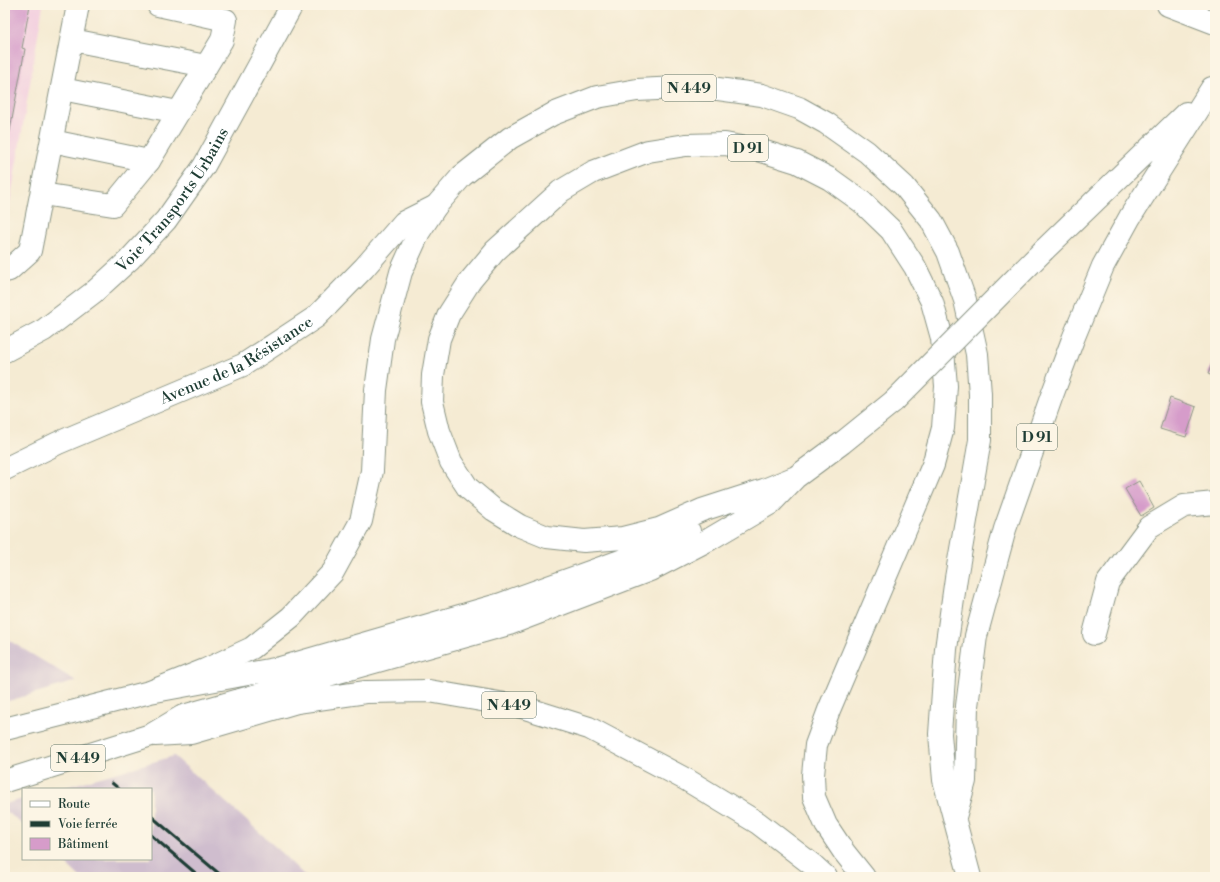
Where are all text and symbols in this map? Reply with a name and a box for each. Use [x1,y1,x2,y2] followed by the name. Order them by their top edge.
[662,75,716,101] road number: N 449
[111,124,233,277] street label: Voie Transports Urbains
[728,135,768,161] road number: D 91
[156,312,317,409] street label: Avenue de la Résistance
[1017,424,1057,450] road number: D 91
[482,692,536,718] road number: N 449
[51,745,105,771] road number: N 449
[22,788,152,860] legend
[58,797,90,812] text: Route
[57,817,118,832] text: Voie ferrée
[57,837,109,852] text: Bâtiment

